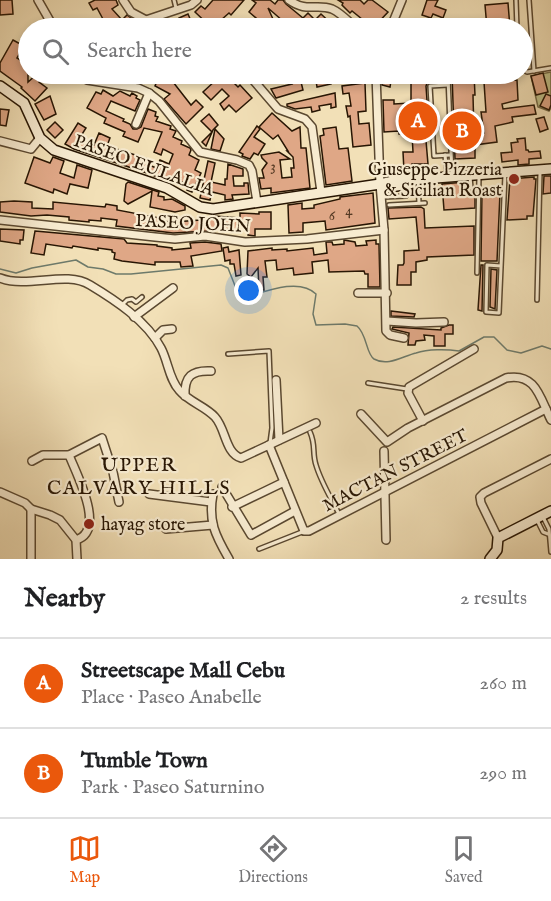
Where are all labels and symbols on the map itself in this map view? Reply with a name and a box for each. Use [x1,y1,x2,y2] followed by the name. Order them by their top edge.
[398,98,438,144] pin: A
[442,108,482,154] pin: B
[70,130,218,203] street label: PASEO EULALIA
[270,157,276,176] house number: 3
[368,159,502,203] place label: Giuseppe Pizzeria & Sicilian Roast
[507,172,521,186] marker: Giuseppe Pizzeria & Sicilian Roast
[345,201,353,220] house number: 4
[329,206,336,225] house number: 6
[135,210,252,239] street label: PASEO JOHN
[234,276,263,305] your location
[319,425,472,518] street label: MACTAN STREET
[47,453,231,501] district label: UPPER CALVARY HILLS
[101,514,185,537] place label: hayag store
[82,517,96,531] marker: hayag store

